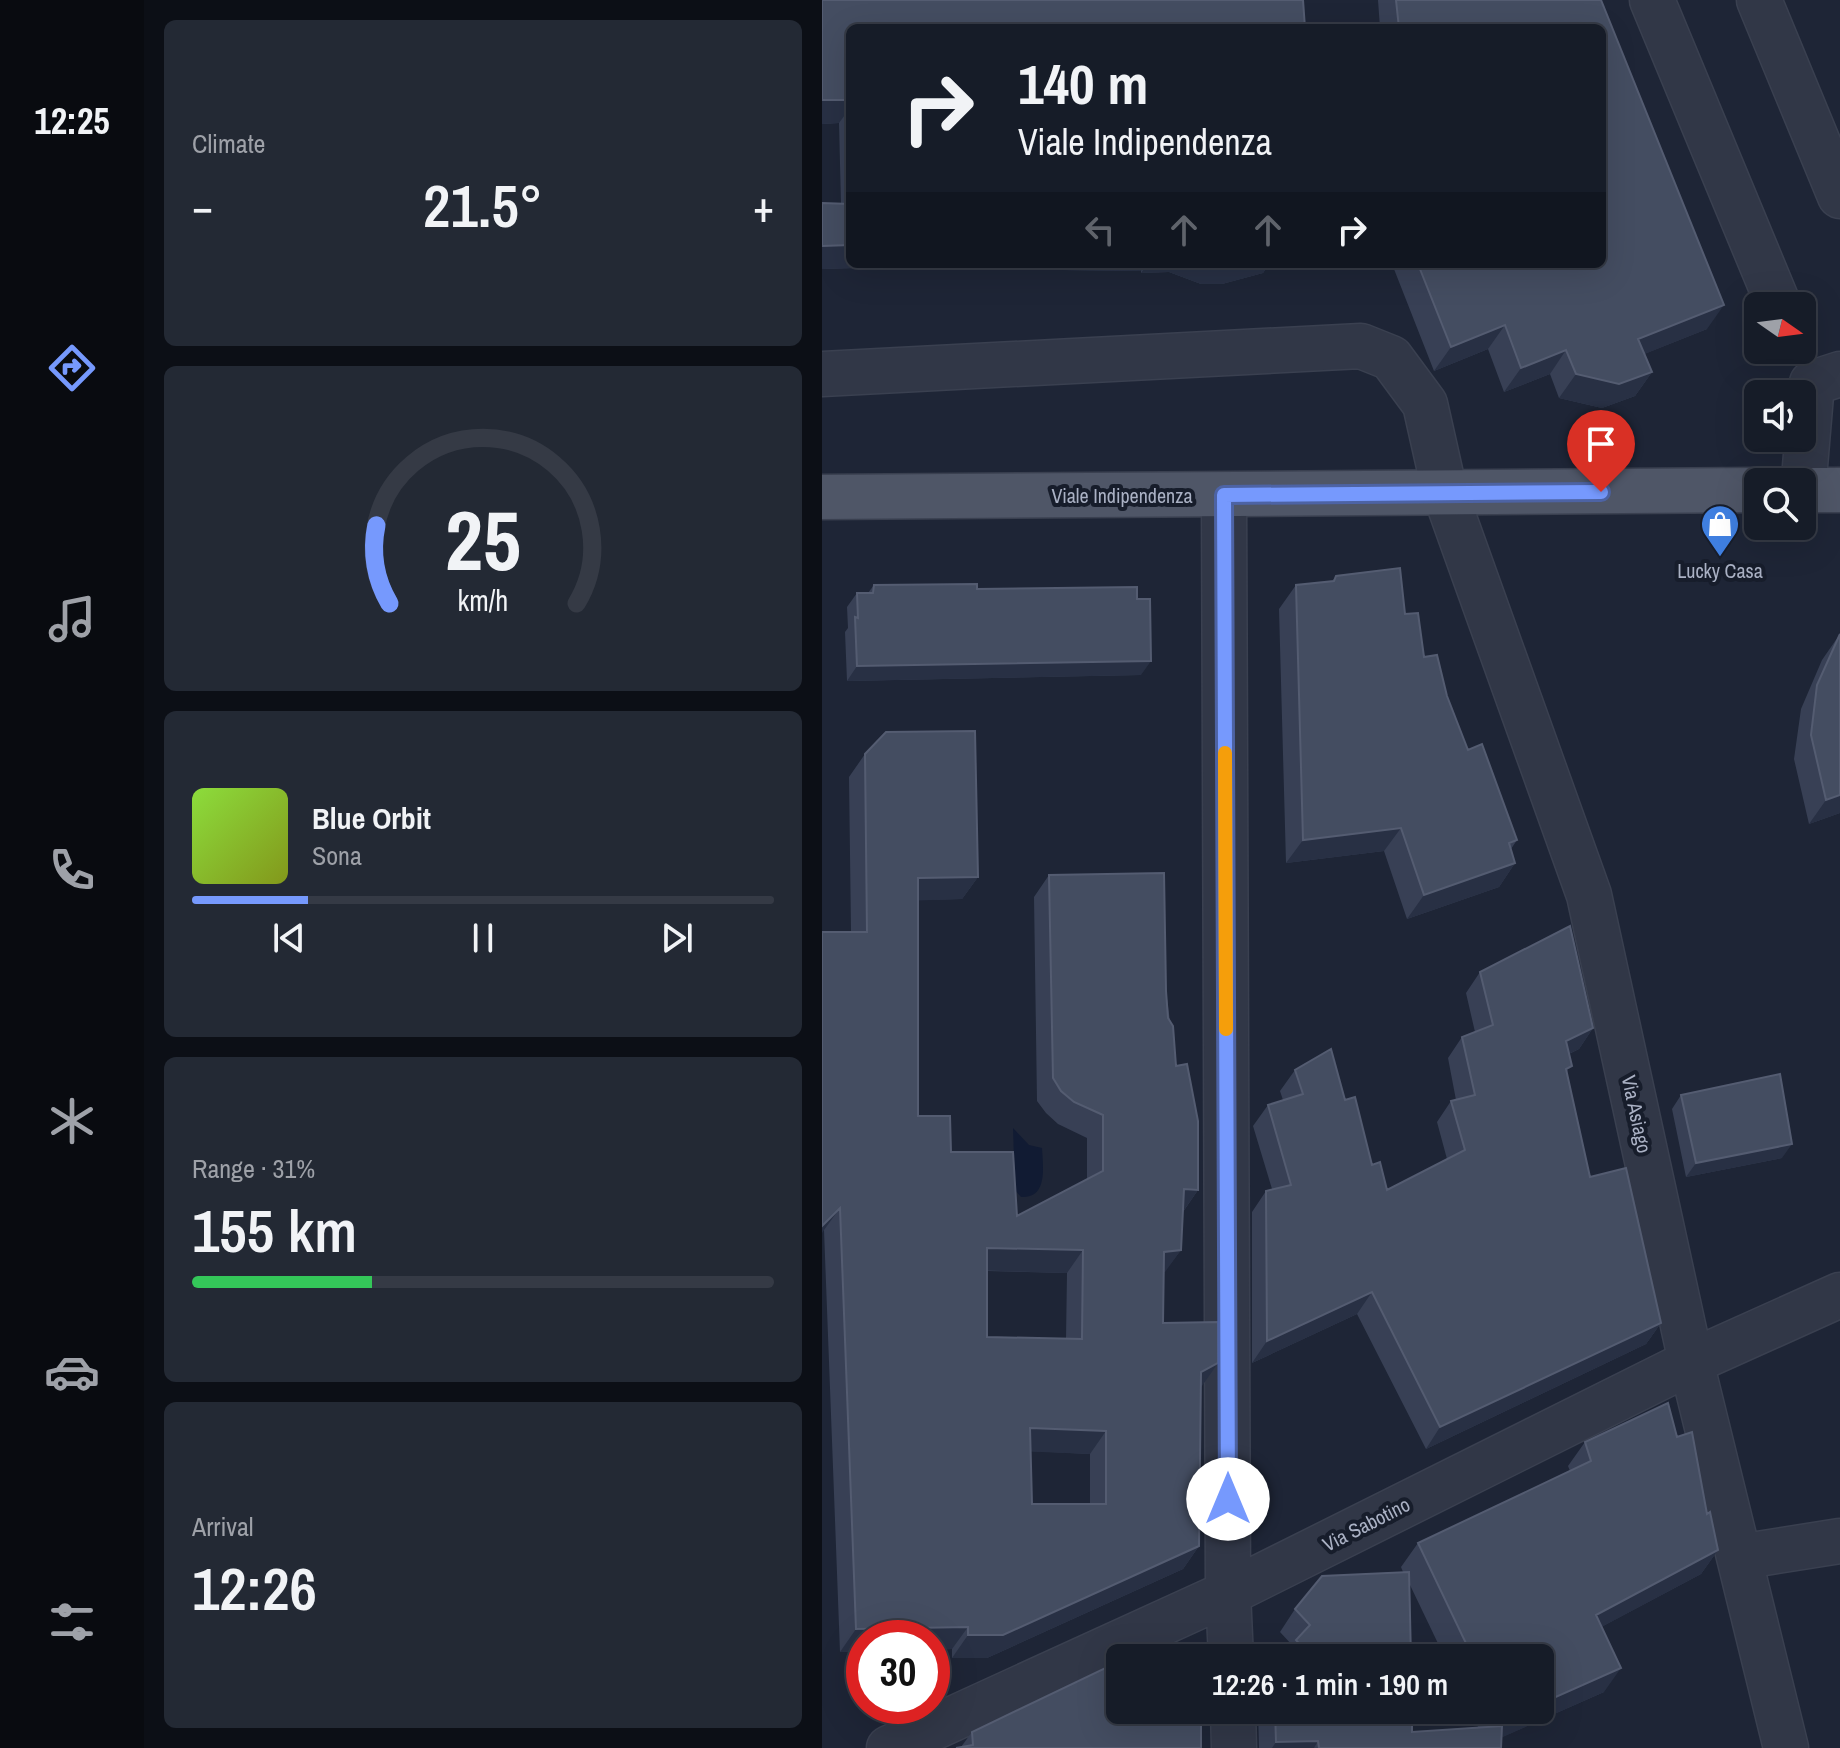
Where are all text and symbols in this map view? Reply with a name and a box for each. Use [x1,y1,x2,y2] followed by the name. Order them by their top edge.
[1018,46,1148,121] text: 140 m
[886,56,990,160] icon: right
[34,97,110,145] text: 12:25
[1018,118,1272,166] text: Viale Indipendenza
[192,126,265,161] text: Climate
[423,165,543,246] text: 21.5°
[192,176,213,236] text: −
[753,176,774,236] text: +
[1078,208,1122,252] icon: left
[1162,208,1206,252] icon: ahead
[1246,208,1290,252] icon: ahead
[1330,208,1374,252] icon: right
[1744,292,1816,364] north arrow
[1744,292,1816,540] map controls
[44,340,100,396] icon: directions
[1744,380,1816,452] button: sound
[1567,410,1635,492] pin
[1579,422,1623,466] icon: arrive
[1744,468,1816,540] button: search
[1051,482,1193,509] street label: Viale Indipendenza
[445,484,521,596] text: 25
[1699,503,1741,558] shop icon: Lucky Casa
[1677,557,1763,584] place label: Lucky Casa
[458,582,508,621] text: km/h
[44,591,100,647] icon: music
[312,798,431,838] text: Blue Orbit
[312,838,362,873] text: Sona
[44,842,100,898] icon: phone
[267,916,311,960] icon: previous
[461,916,505,960] icon: pause
[655,916,699,960] icon: next
[1616,1073,1658,1155] street label: Via Asiago
[44,1093,100,1149] icon: climate
[192,1151,315,1186] text: Range · 31%
[192,1190,357,1271] text: 155 km
[44,1344,100,1400] icon: car
[1186,1457,1270,1541] position arrow
[1318,1491,1414,1557] street label: Via Sabotino
[192,1509,254,1544] text: Arrival
[192,1548,317,1629] text: 12:26
[44,1594,100,1650] icon: filters
[846,1620,950,1724] speed limit sign: 30
[1212,1664,1448,1704] text: 12:26 · 1 min · 190 m

